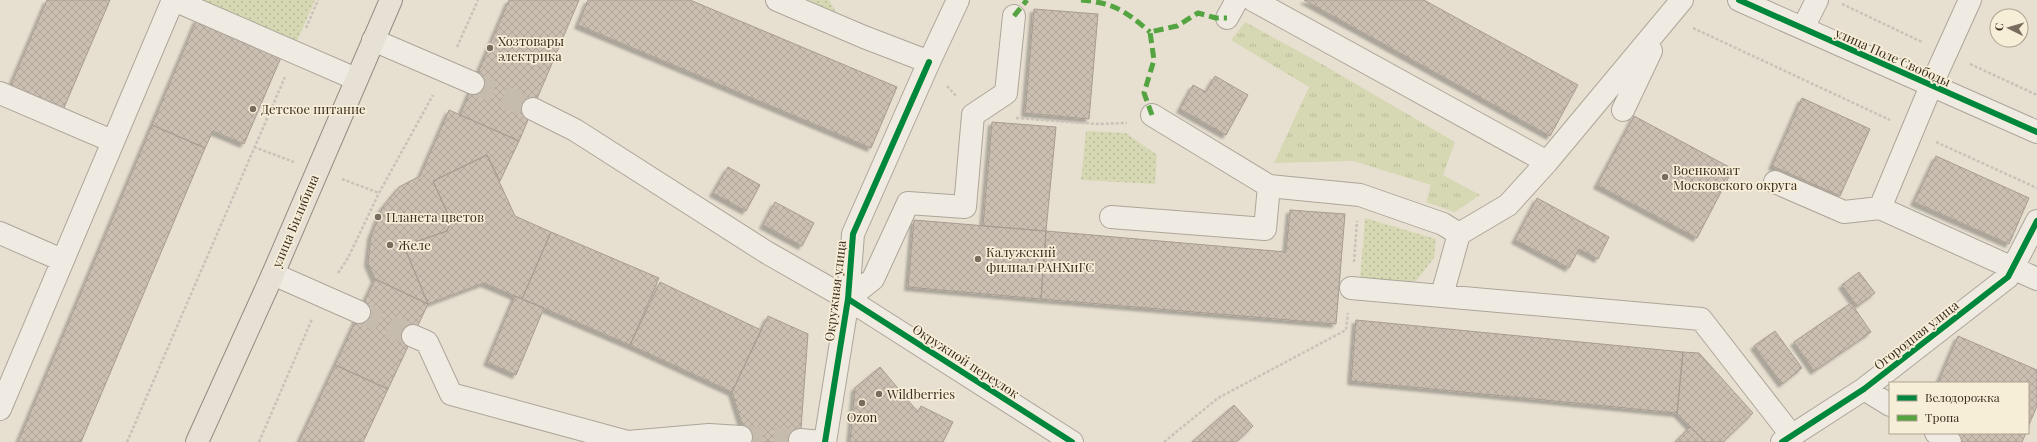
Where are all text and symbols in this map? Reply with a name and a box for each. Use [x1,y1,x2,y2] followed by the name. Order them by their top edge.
[1989,8,2029,48] north arrow
[1991,22,2006,32] text: С
[1832,23,1954,90] street label: улица Поле Свободы
[498,32,564,64] place label: Хозтовары электрика
[485,43,495,53] marker: Хозтовары электрика
[261,100,366,117] place label: Детское питание
[248,104,258,114] marker: Детское питание
[1673,161,1798,193] place label: Военкомат Московского округа
[267,171,322,271] street label: улица Билибина
[1660,172,1670,182] marker: Военкомат Московского округа
[386,208,484,225] place label: Планета цветов
[373,212,383,222] marker: Планета цветов
[398,236,431,253] place label: Желе
[820,239,849,342] street label: Окружная улица
[385,240,395,250] marker: Желе
[986,243,1094,275] place label: Калужский филиал РАНХиГС
[973,254,983,264] marker: Калужский филиал РАНХиГС
[1870,296,1962,373] street label: Огородная улица
[910,320,1023,402] street label: Окружной переулок
[1889,382,2029,434] legend
[886,385,955,402] place label: Wildberries
[874,389,884,399] marker: Wildberries
[1925,389,2000,405] text: Велодорожка
[857,398,867,408] marker: Ozon
[847,408,878,425] place label: Ozon
[1925,409,1959,425] text: Тропа

